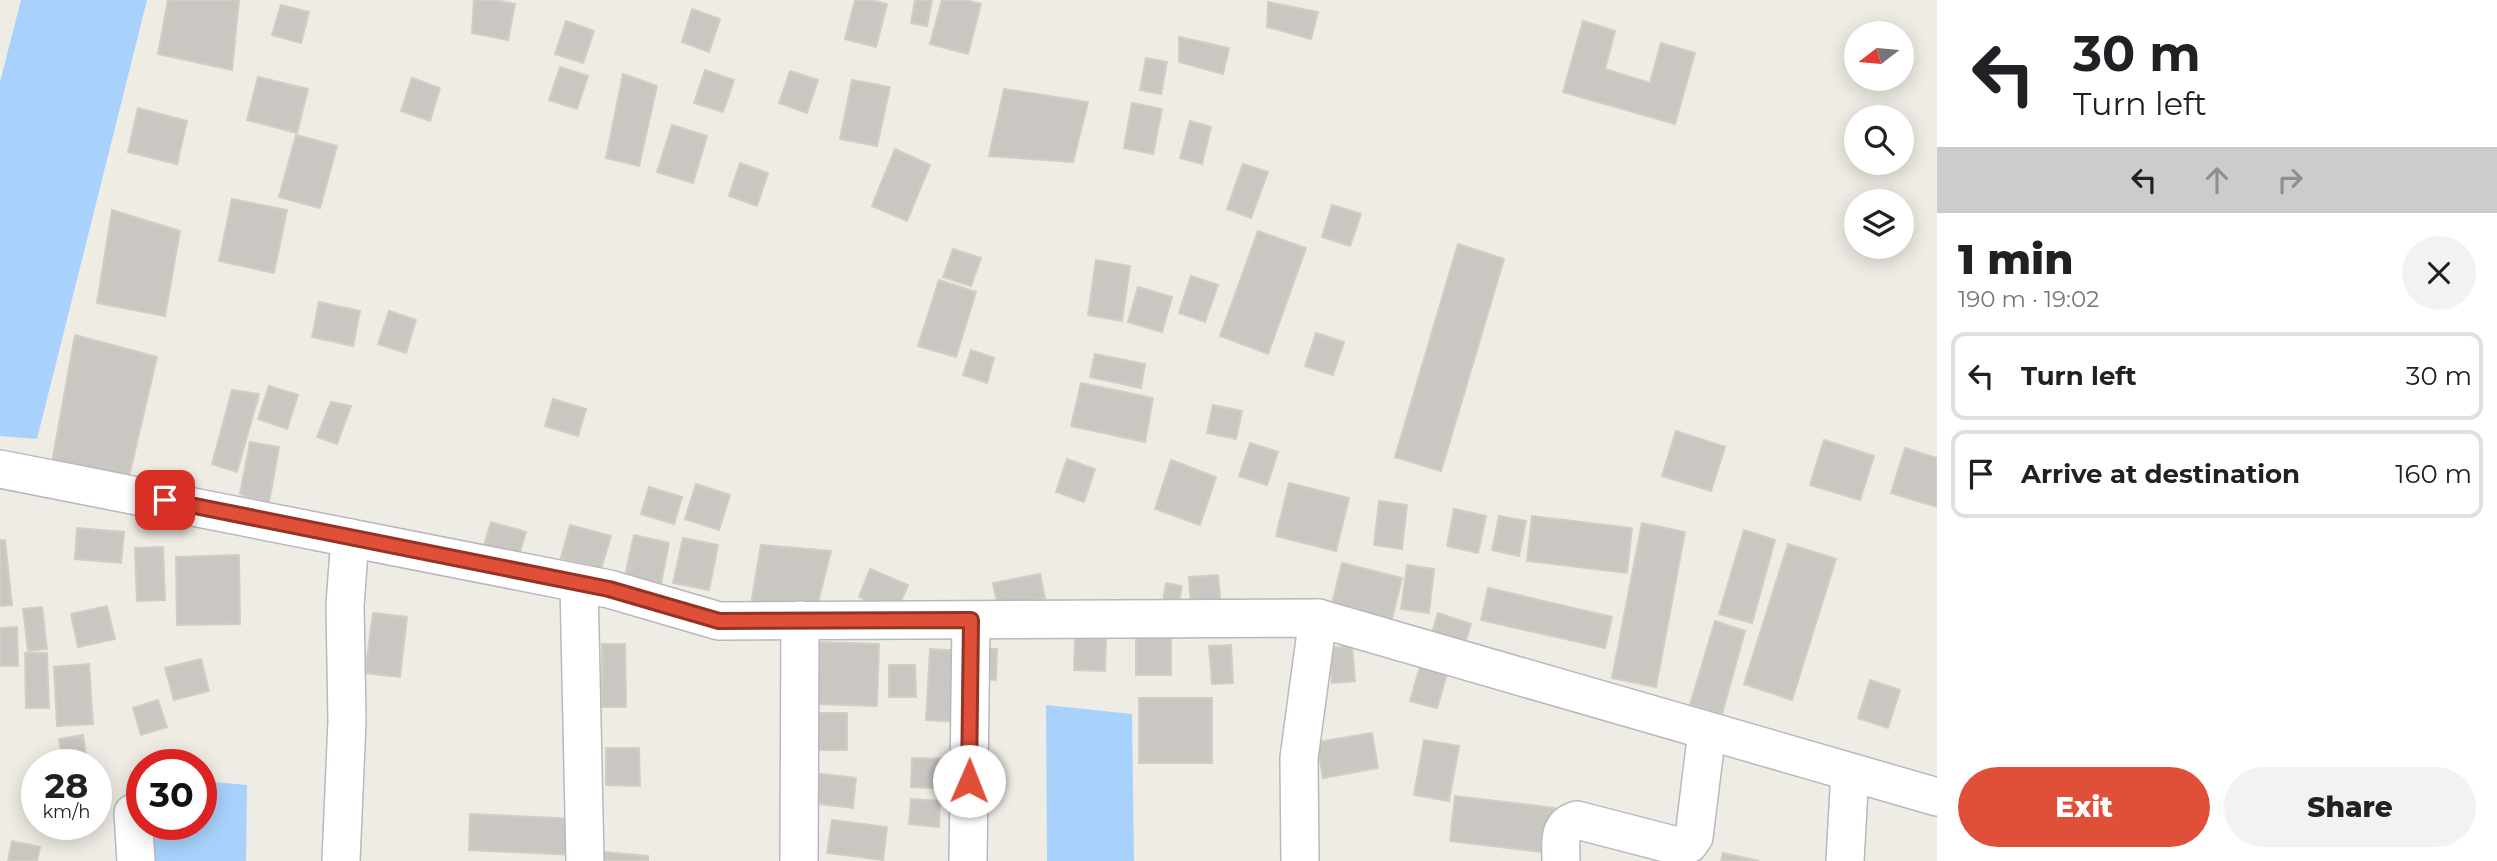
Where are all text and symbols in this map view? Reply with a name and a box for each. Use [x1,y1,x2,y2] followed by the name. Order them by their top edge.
[1844,21,1914,91] north arrow
[1844,21,1914,259] map controls
[2073,24,2201,83] text: 30 m
[1958,28,2049,119] icon: left
[2073,84,2207,123] text: Turn left
[1844,105,1914,175] button: search
[2125,161,2163,199] icon: left
[2198,161,2236,199] icon: ahead
[2271,161,2309,199] icon: right
[1844,189,1914,259] button: layers
[1958,233,2074,285] text: 1 min
[2402,236,2476,310] button: close
[1958,285,2099,313] text: 190 m · 19:02
[1962,357,2000,395] icon: left
[2021,360,2137,392] text: Turn left
[2406,360,2472,392] text: 30 m
[1962,455,2000,493] icon: arrive
[2021,458,2300,490] text: Arrive at destination
[2395,458,2472,490] text: 160 m
[135,470,195,530] pin
[146,481,184,519] icon: arrive
[932,744,1006,818] position arrow
[126,749,217,840] speed limit sign: 30
[45,764,88,807] text: 28
[1958,767,2210,847] button: Exit
[2224,767,2476,847] button: Share
[42,801,91,823] text: km/h

